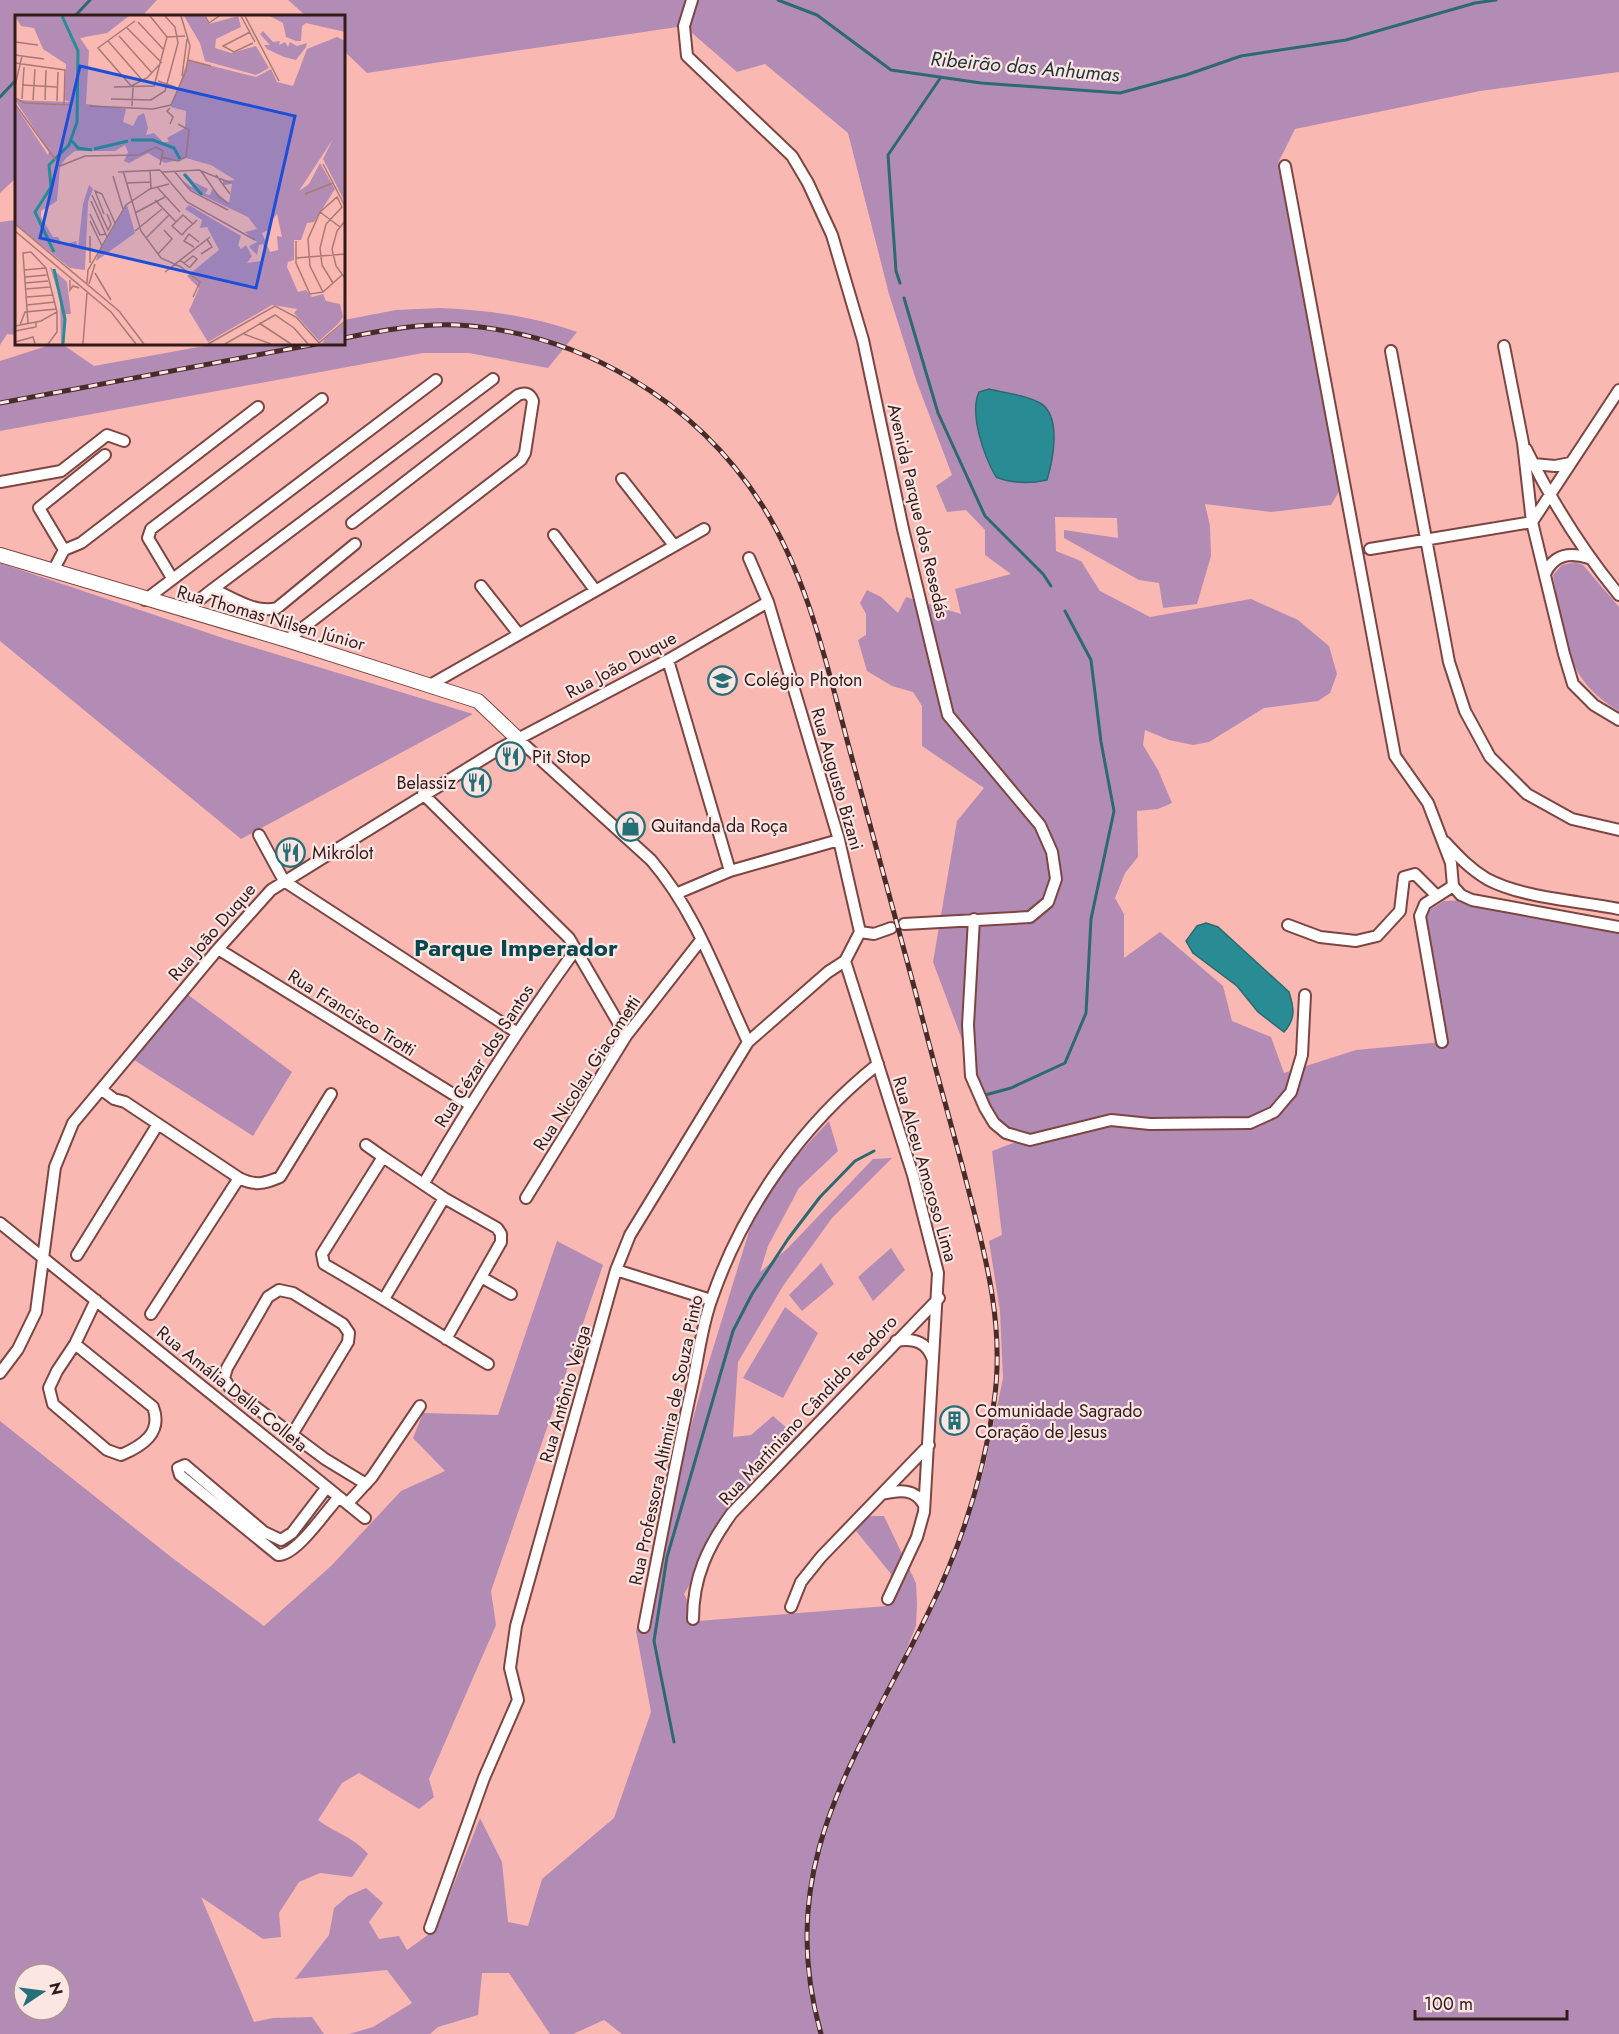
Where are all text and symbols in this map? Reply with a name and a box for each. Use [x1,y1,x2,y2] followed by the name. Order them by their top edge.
[15,15,345,345] inset map
[929,44,1121,90] water label: Ribeirão das Anhumas
[881,401,955,621] street label: Avenida Parque dos Resedás
[174,579,369,658] street label: Rua Thomas Nilsen Júnior
[561,625,681,705] street label: Rua João Duque
[707,664,739,696] school or university icon: Colégio Photon
[744,667,862,693] place label: Colégio Photon
[804,705,870,853] street label: Rua Augusto Bizani
[495,741,527,773] restaurant icon: Pit Stop
[532,744,591,770] place label: Pit Stop
[461,767,493,799] restaurant icon: Belassiz
[396,770,457,796] place label: Belassiz
[614,810,646,842] shop icon: Quitanda da Roça
[651,813,788,839] place label: Quitanda da Roça
[275,837,307,869] restaurant icon: Mikrolot
[312,840,374,866] place label: Mikrolot
[162,877,262,987] street label: Rua João Duque
[414,930,618,965] district label: Parque Imperador
[283,963,421,1063] street label: Rua Francisco Trotti
[428,979,540,1133] street label: Rua Cézar dos Santos
[527,990,647,1156] street label: Rua Nicolau Giacometti
[886,1073,964,1265] street label: Rua Alceu Amoroso Lima
[622,1292,710,1588] street label: Rua Professora Altimira de Souza Pinto
[713,1309,904,1511] street label: Rua Martiniano Cândido Teodoro
[151,1320,313,1458] street label: Rua Amália Della Colleta
[533,1322,597,1466] street label: Rua Antônio Veiga
[975,1398,1142,1445] place label: Comunidade Sagrado Coração de Jesus
[938,1405,970,1437] building icon: Comunidade Sagrado Coração de Jesus
[12,1962,72,2022] north arrow
[43,1980,69,1998] text: N
[1415,1983,1566,2021] scale bar
[1424,1991,1473,2017] text: 100 m

